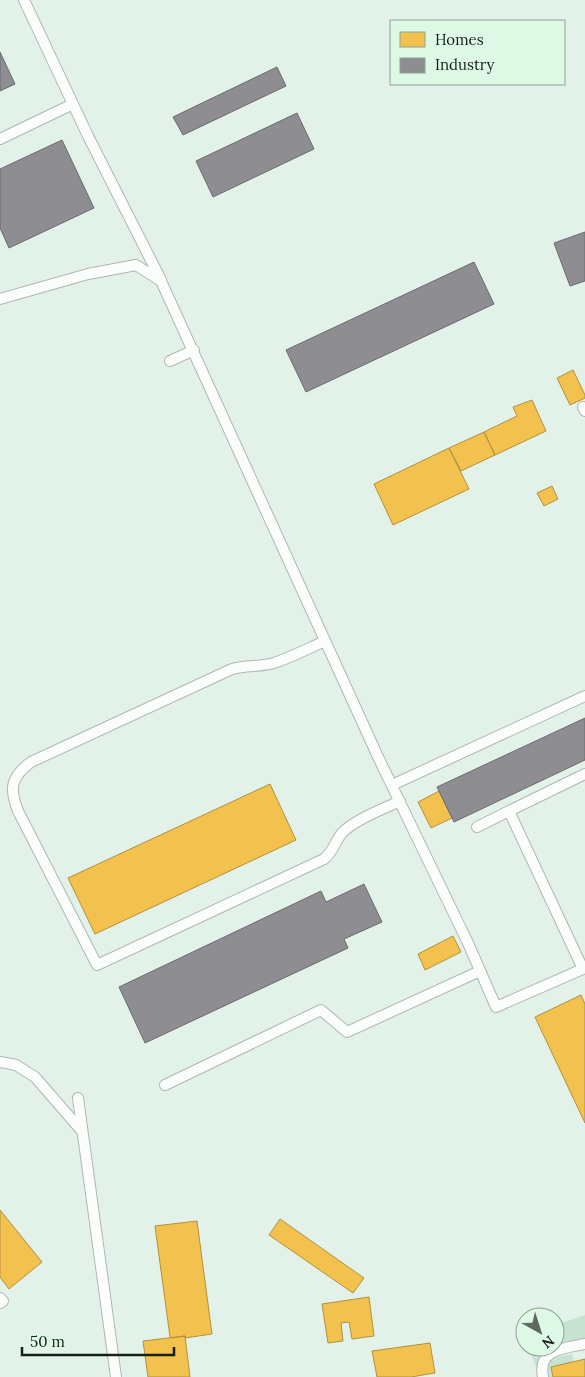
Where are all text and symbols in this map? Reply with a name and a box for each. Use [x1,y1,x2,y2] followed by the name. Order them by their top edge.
[390,20,565,85] legend
[435,30,484,49] text: Homes
[435,55,494,74] text: Industry
[515,1307,565,1357] north arrow
[22,1324,175,1356] scale bar
[30,1332,65,1351] text: 50 m
[538,1332,558,1353] text: N

